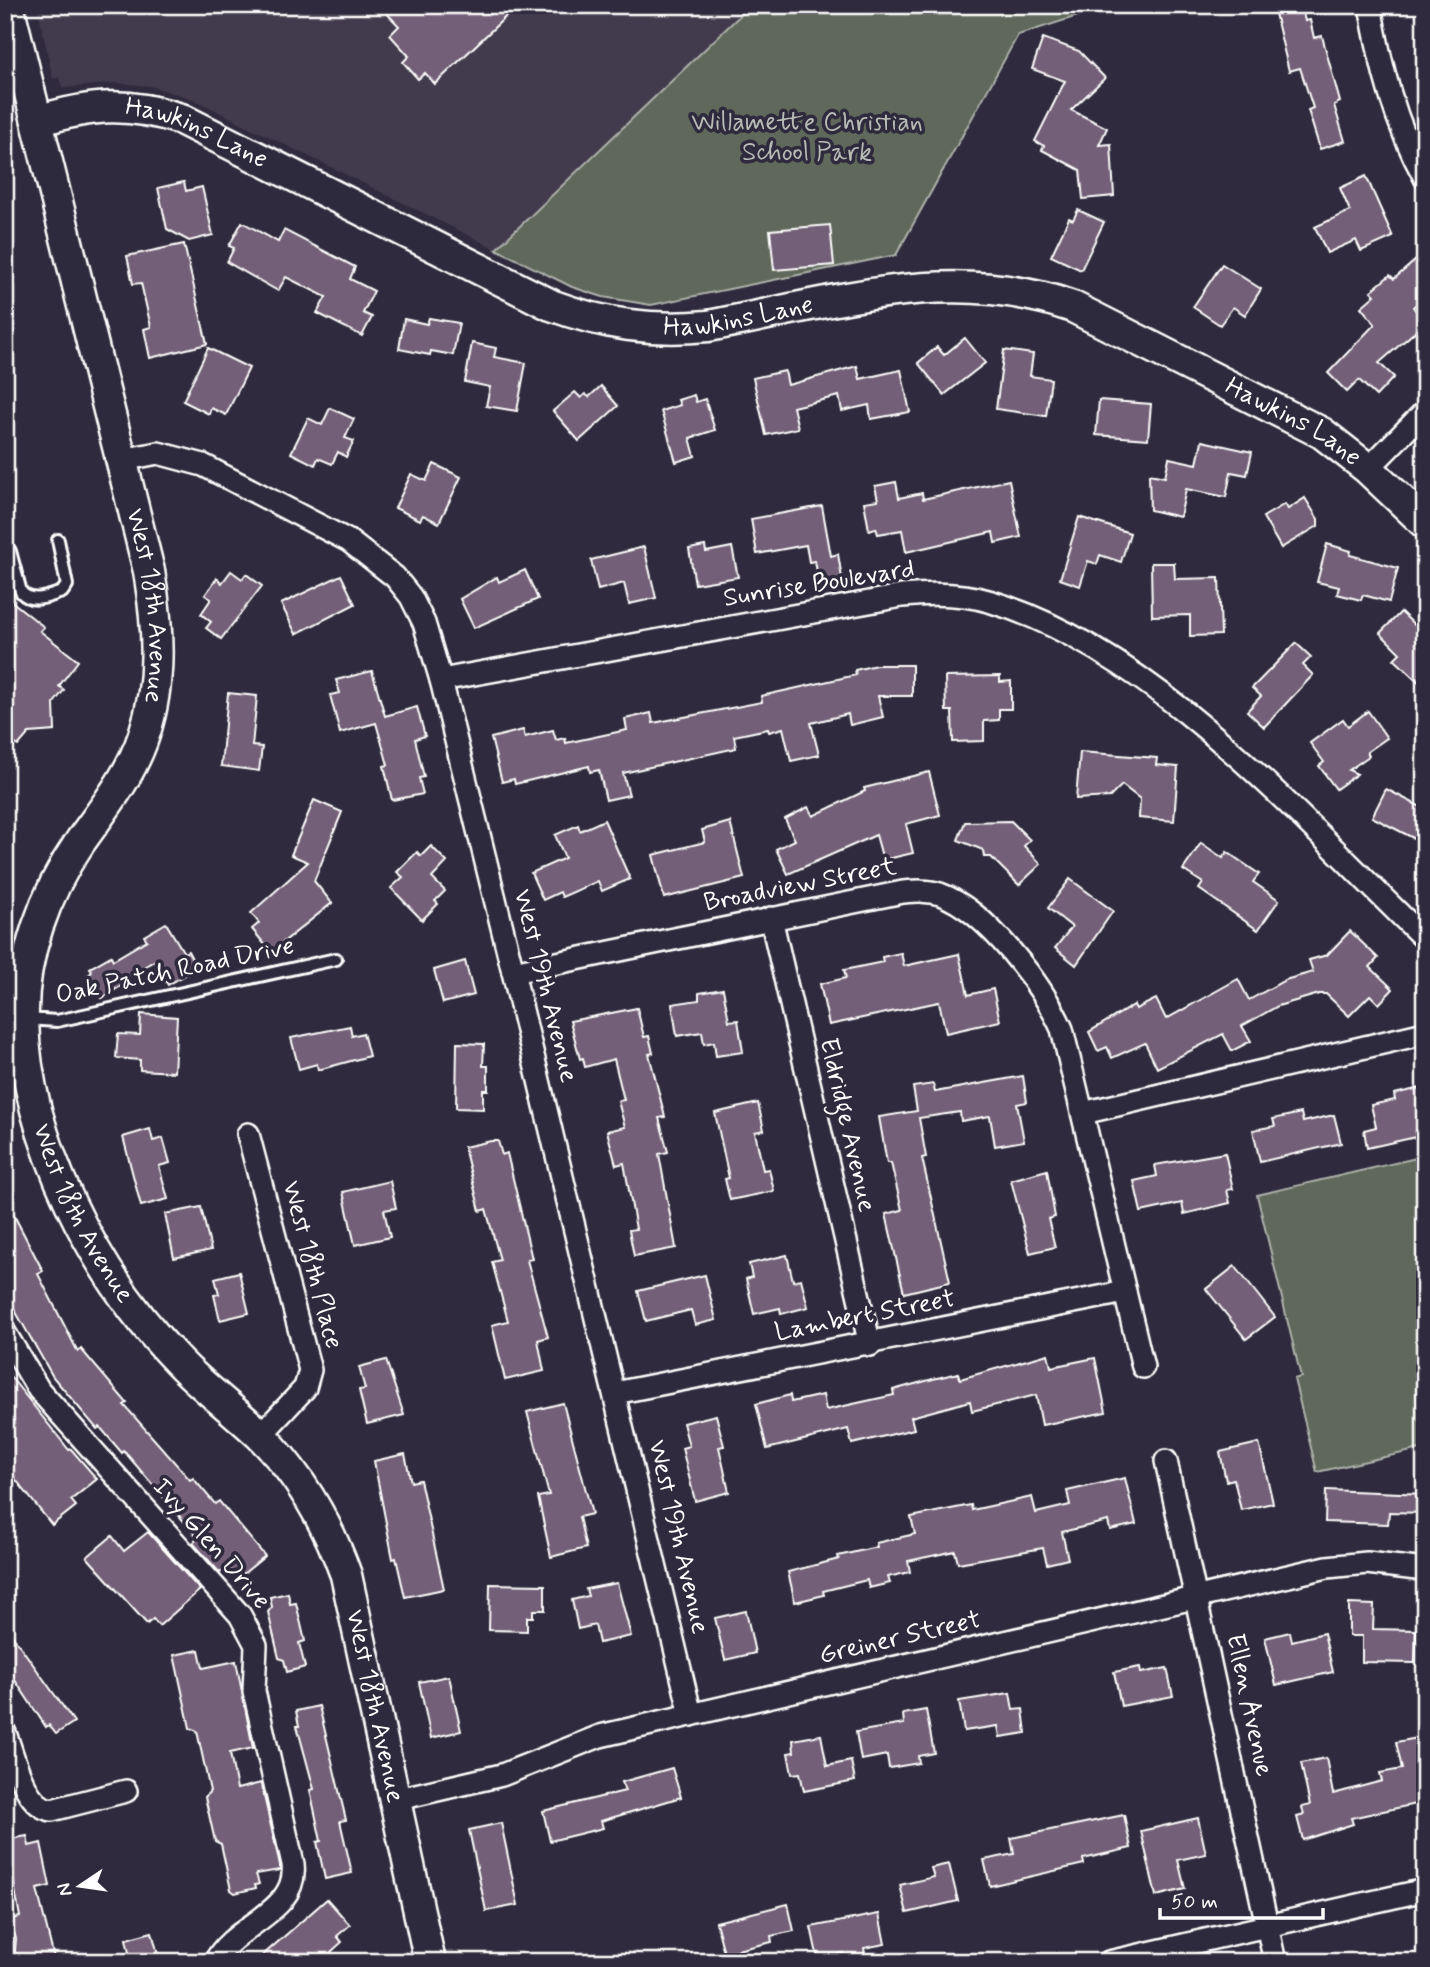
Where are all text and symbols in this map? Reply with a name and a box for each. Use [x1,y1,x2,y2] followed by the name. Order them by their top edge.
[124,90,274,177] street label: Hawkins Lane
[691,106,923,170] park label: Willamette Christian School Park
[663,288,816,345] street label: Hawkins Lane
[1219,370,1368,474] street label: Hawkins Lane
[117,505,174,706] street label: West 18th Avenue
[721,552,917,616] street label: Sunrise Boulevard
[701,850,899,920] street label: Broadview Street
[505,886,585,1086] street label: West 19th Avenue
[53,929,297,1013] street label: Oak Patch Road Drive
[808,1035,884,1216] street label: Eldridge Avenue
[24,1120,141,1310] street label: West 18th Avenue
[273,1177,351,1353] street label: West 18th Place
[772,1282,958,1350] street label: Lambert Street
[639,1437,717,1637] street label: West 19th Avenue
[144,1471,278,1617] street label: Ivy Glen Drive
[816,1603,984,1673] street label: Greiner Street
[337,1607,412,1806] street label: West 18th Avenue
[1217,1631,1281,1779] street label: Ellen Avenue
[46,1852,116,1922] north arrow
[1160,1876,1323,1920] scale bar
[51,1881,79,1898] text: N
[1171,1888,1218,1916] text: 50 m

